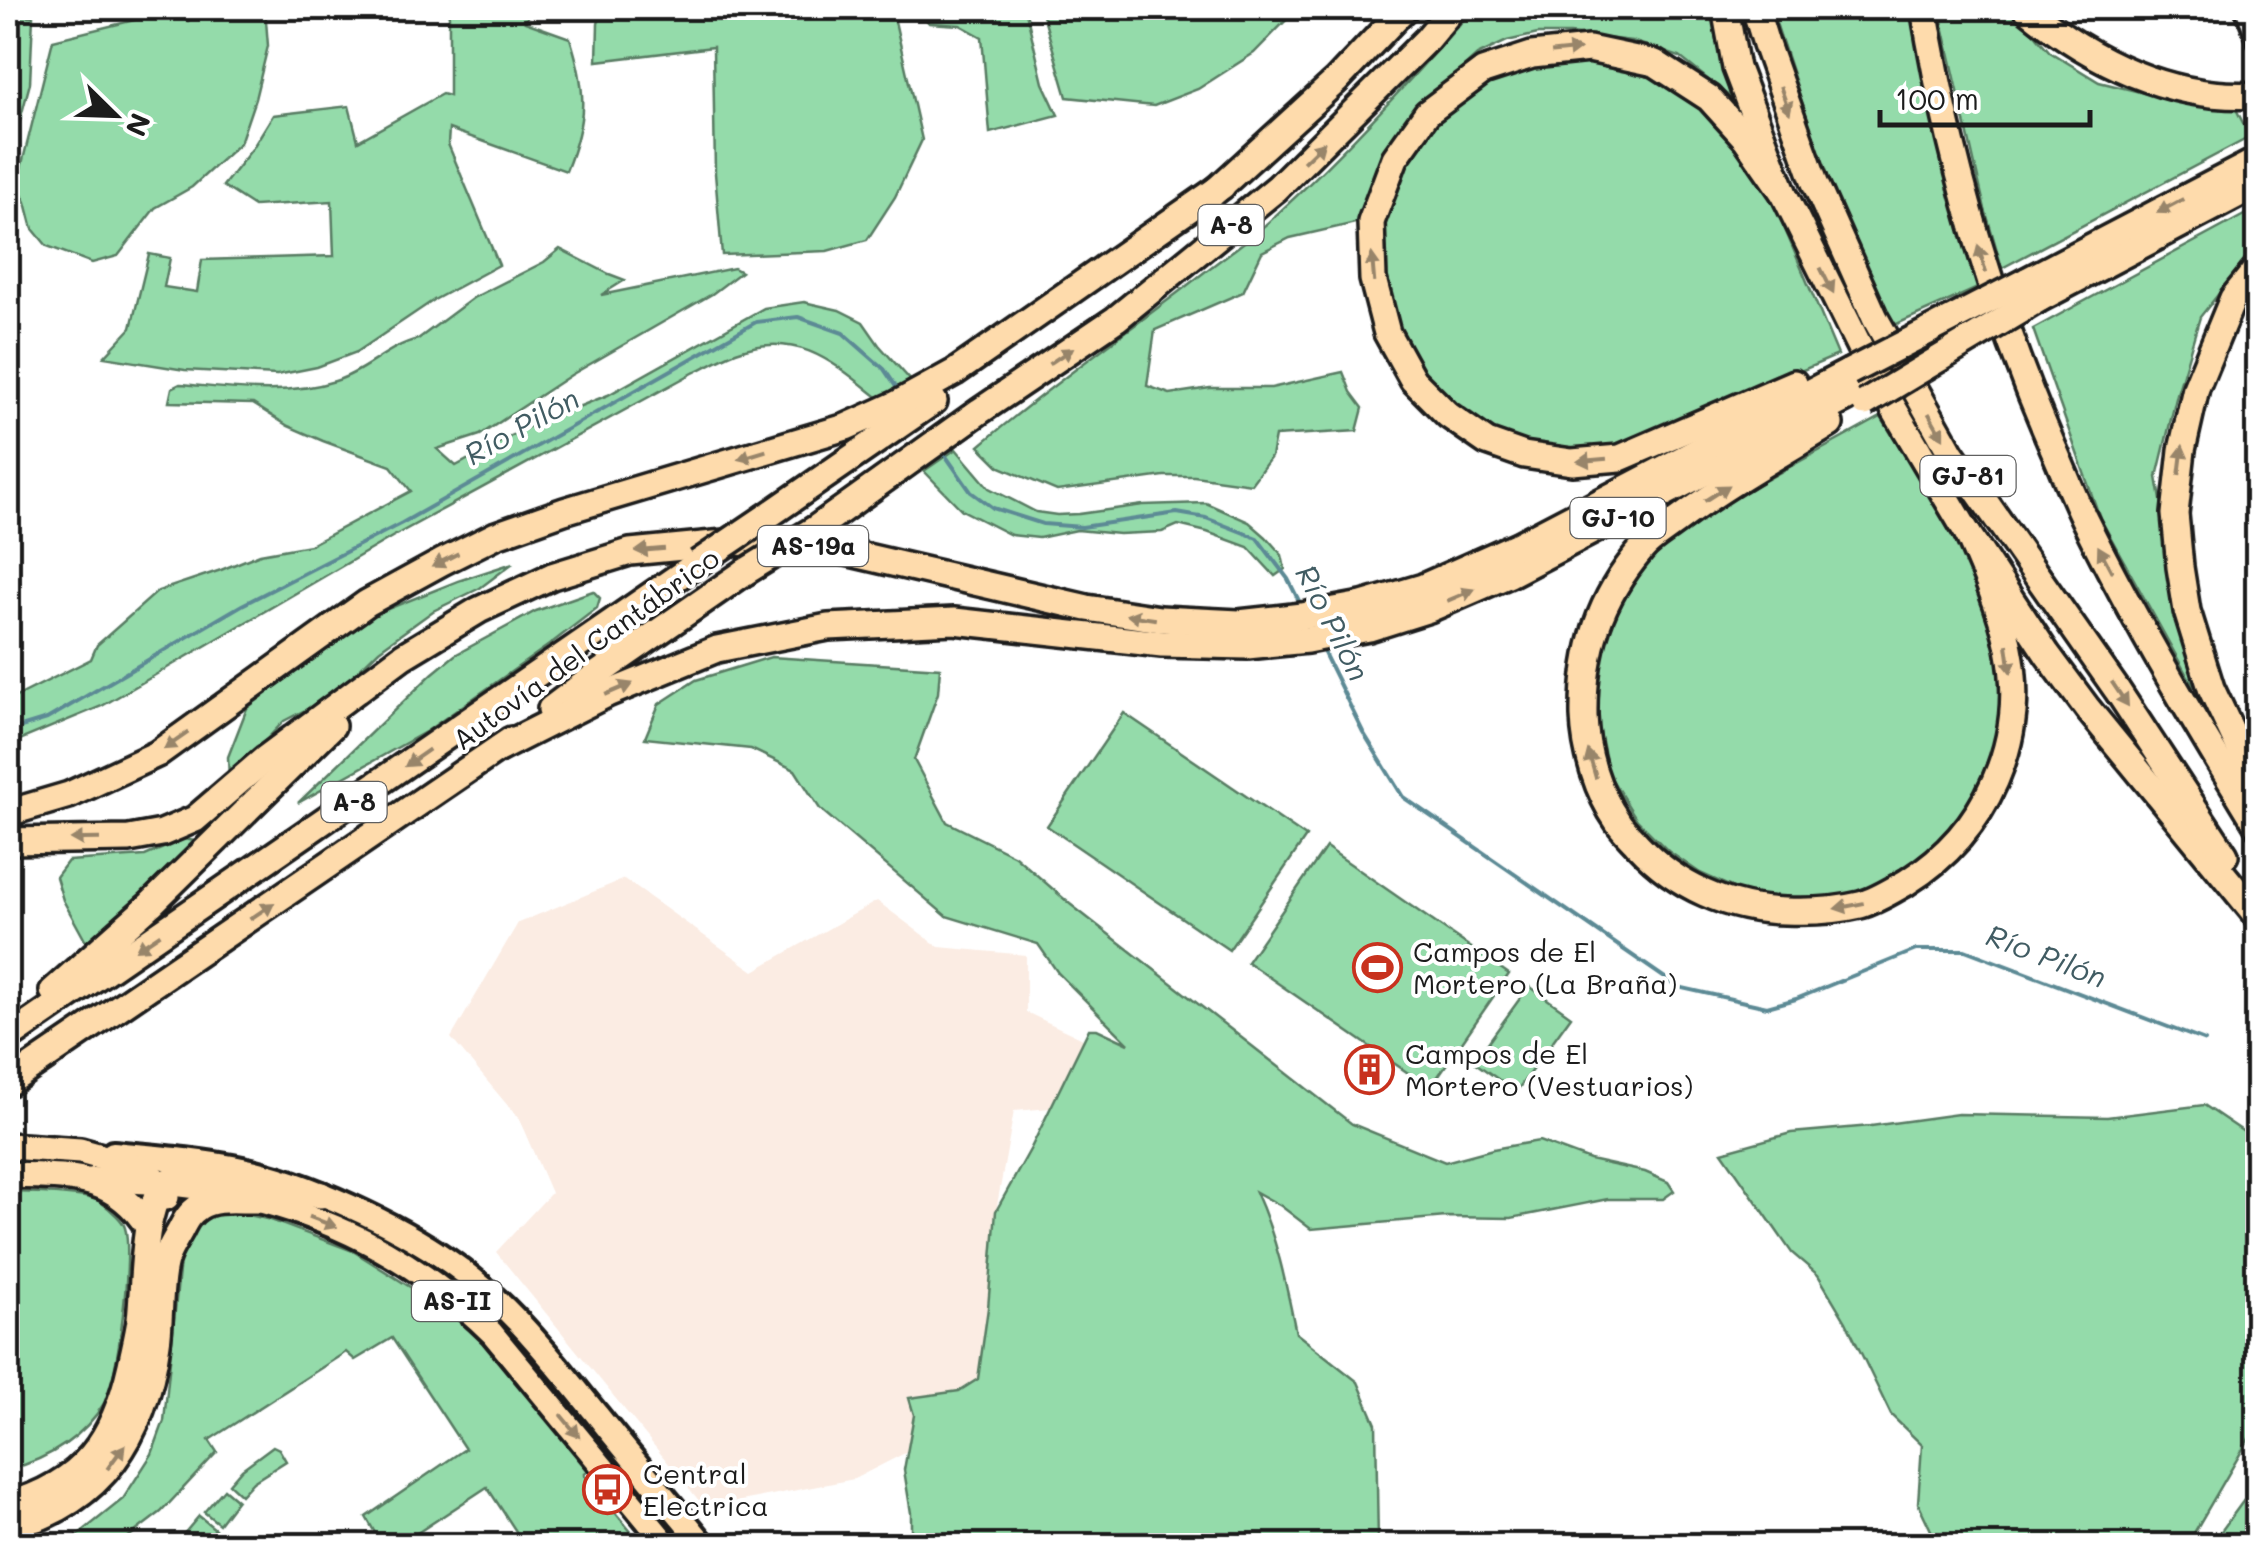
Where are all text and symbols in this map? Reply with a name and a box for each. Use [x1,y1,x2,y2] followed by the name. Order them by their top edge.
[1550,43,1582,59] one-way arrow
[65,65,165,165] north arrow
[1880,65,2090,127] scale bar
[1895,78,1979,118] text: 100 m
[1779,86,1794,116] one-way arrow
[118,108,160,142] text: N
[1301,141,1325,164] one-way arrow
[2156,197,2185,214] one-way arrow
[1198,205,1264,245] road number: A-8
[1974,243,1989,274] one-way arrow
[1365,251,1381,283] one-way arrow
[1819,267,1836,296] one-way arrow
[1048,347,1075,366] one-way arrow
[456,377,586,473] water label: Río Pilón
[1927,412,1944,441] one-way arrow
[2174,444,2190,476] one-way arrow
[736,448,767,463] one-way arrow
[1575,453,1607,469] one-way arrow
[1920,456,2016,496] road number: GJ-81
[1703,485,1731,502] one-way arrow
[1570,498,1666,538] road number: GJ-10
[758,526,868,566] road number: AS-19a
[445,539,726,757] street label: Autovía del Cantábrico
[633,542,665,558] one-way arrow
[2097,545,2114,574] one-way arrow
[431,551,460,568] one-way arrow
[1287,557,1380,687] water label: Río Pilón
[1446,587,1476,603] one-way arrow
[1125,608,1157,624] one-way arrow
[2002,644,2018,676] one-way arrow
[604,681,634,697] one-way arrow
[2110,681,2129,708] one-way arrow
[163,731,189,750] one-way arrow
[403,748,430,767] one-way arrow
[1584,748,1599,779] one-way arrow
[322,782,386,822] road number: A-8
[69,832,101,848] one-way arrow
[1833,899,1864,915] one-way arrow
[248,902,275,920] one-way arrow
[1981,914,2112,996] water label: Río Pilón
[135,932,162,951] one-way arrow
[1413,933,1677,1001] place label: Campos de El Mortero (La Braña)
[1352,942,1404,994] sports icon: Campos de El Mortero (La Braña)
[1405,1035,1693,1103] place label: Campos de El Mortero (Vestuarios)
[1344,1044,1396,1096] building icon: Campos de El Mortero (Vestuarios)
[308,1215,338,1230] one-way arrow
[412,1281,502,1321] road number: AS-II
[559,1413,580,1438] one-way arrow
[106,1444,126,1470] one-way arrow
[643,1455,769,1523] place label: Central Electrica
[582,1464,634,1516] bus stop icon: Central Electrica

